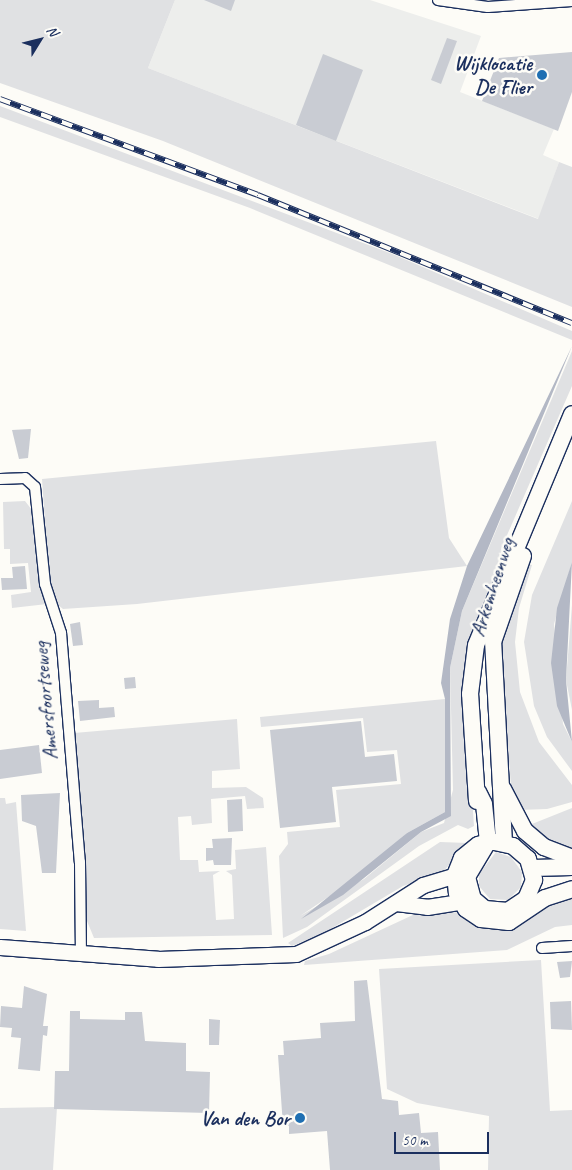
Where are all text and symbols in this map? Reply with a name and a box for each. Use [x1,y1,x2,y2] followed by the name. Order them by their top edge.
[15,15,65,65] north arrow
[43,22,62,39] text: N
[454,50,532,100] place label: Wijklocatie De Flier
[536,69,548,81] marker: Wijklocatie De Flier
[464,535,520,639] street label: Arkemheenweg
[27,641,63,761] street label: Amersfoortseweg
[200,1105,290,1131] place label: Van den Bor
[294,1112,306,1124] marker: Van den Bor
[397,1122,492,1154] scale bar
[402,1131,428,1150] text: 50 m

